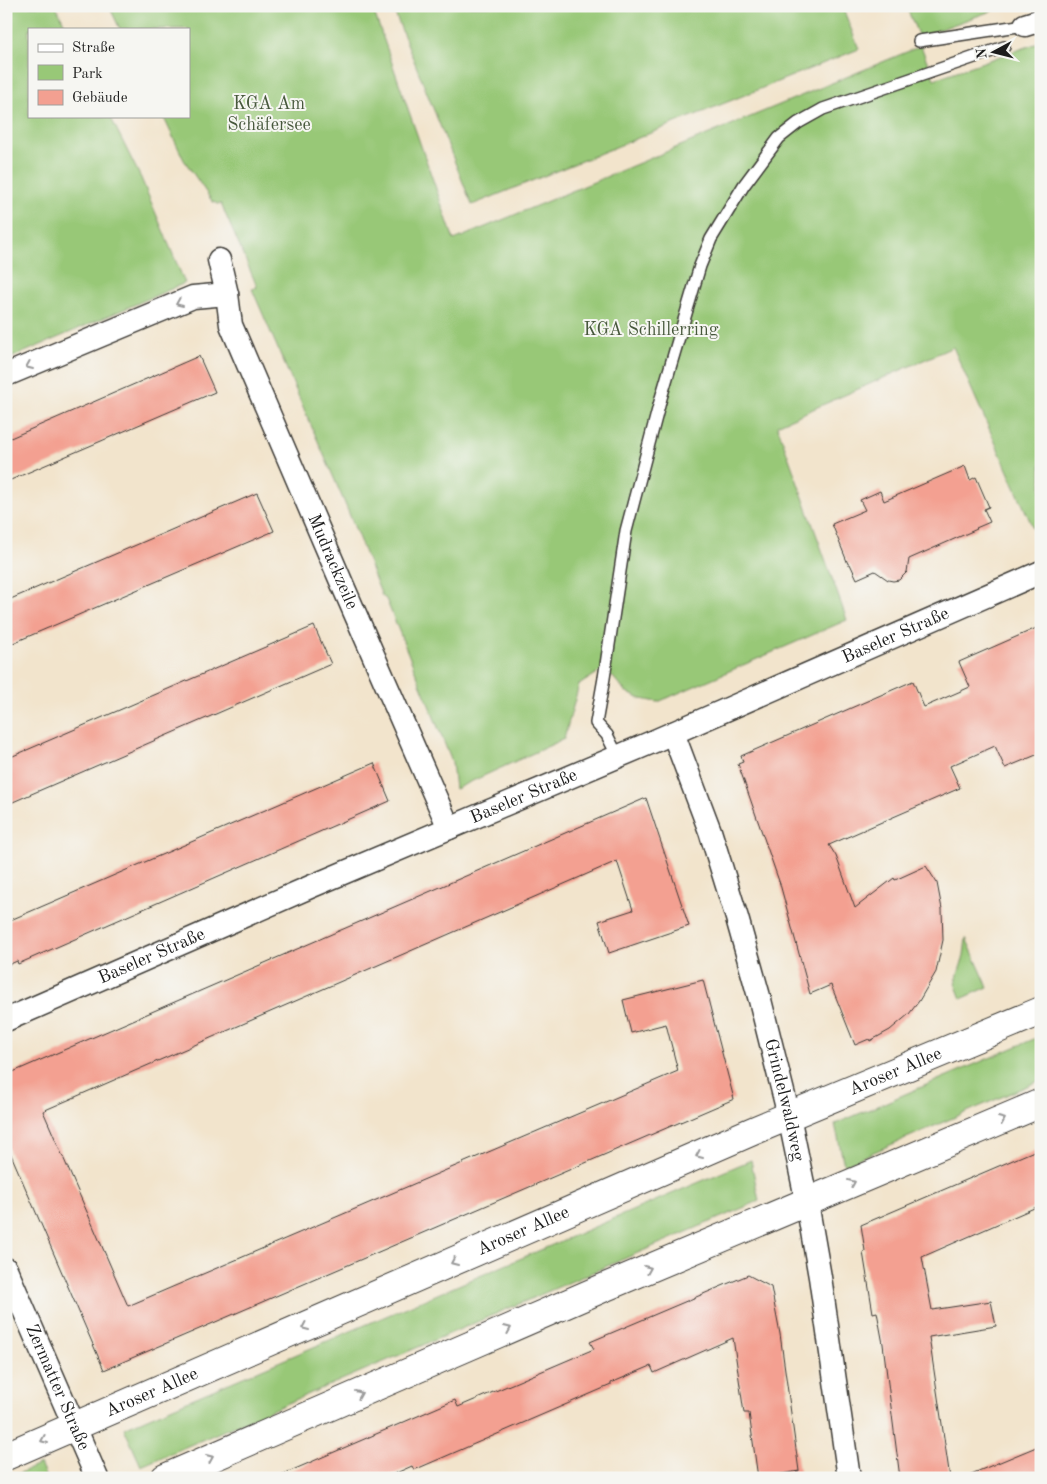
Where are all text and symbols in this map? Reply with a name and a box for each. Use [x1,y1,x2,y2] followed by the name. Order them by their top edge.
[28,28,190,118] legend
[970,28,1020,78] north arrow
[72,41,115,56] text: Straße
[974,47,990,60] text: N
[72,67,103,82] text: Park
[72,91,128,106] text: Gebäude
[227,95,311,134] park label: KGA Am Schäfersee
[175,296,184,307] one-way arrow
[584,321,719,339] park label: KGA Schillerring
[25,359,34,370] one-way arrow
[304,512,361,612] street label: Mudrackzeile
[839,604,952,667] street label: Baseler Straße
[468,766,580,827] street label: Baseler Straße
[96,925,208,987] street label: Baseler Straße
[761,1037,807,1163] street label: Grindelwaldweg
[846,1044,945,1099] street label: Aroser Allee
[997,1115,1006,1126] one-way arrow
[695,1148,704,1159] one-way arrow
[847,1179,856,1190] one-way arrow
[474,1203,572,1259] street label: Aroser Allee
[450,1255,459,1266] one-way arrow
[643,1265,652,1276] one-way arrow
[301,1320,310,1331] one-way arrow
[22,1322,93,1453] street label: Zermatter Straße
[503,1325,512,1336] one-way arrow
[103,1365,201,1421] street label: Aroser Allee
[354,1389,363,1400] one-way arrow
[40,1434,49,1445] one-way arrow
[205,1454,214,1465] one-way arrow

